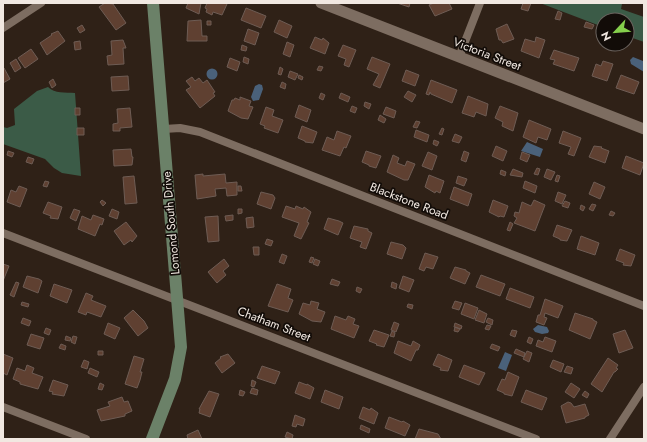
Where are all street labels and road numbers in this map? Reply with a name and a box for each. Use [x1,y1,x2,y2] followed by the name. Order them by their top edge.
[450,33,524,75] street label: Victoria Street
[158,171,184,275] street label: Lomond South Drive
[367,178,451,224] street label: Blackstone Road
[235,302,313,346] street label: Chatham Street

